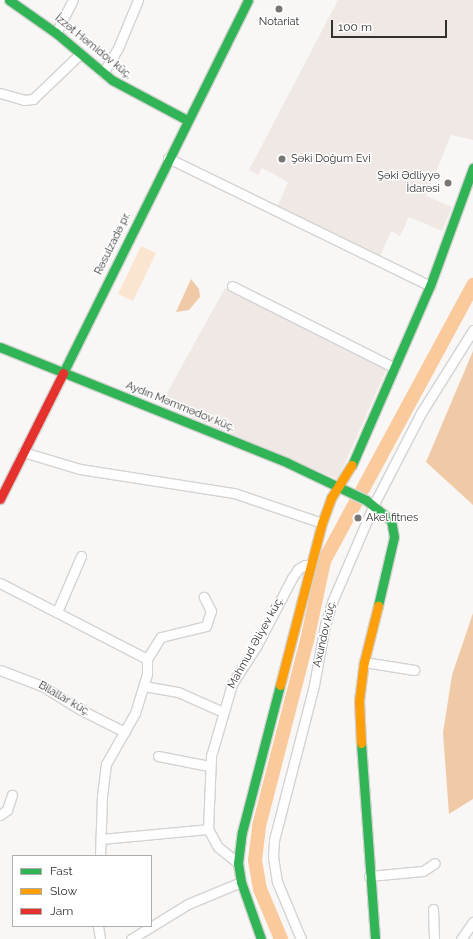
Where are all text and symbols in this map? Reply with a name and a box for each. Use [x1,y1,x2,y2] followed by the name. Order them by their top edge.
[274,4,284,14] marker: Notariat
[52,12,134,82] street label: İzzət Həmidov küç.
[333,12,449,38] scale bar
[259,15,299,29] place label: Notariat
[338,20,372,34] text: 100 m
[291,152,371,166] place label: Şəki Doğum Evi
[276,153,288,165] marker: Şəki Doğum Evi
[377,170,440,196] place label: Şəki Ədliyyə İdarəsi
[443,178,453,188] marker: Şəki Ədliyyə İdarəsi
[92,211,134,277] street label: Rəsulzadə pr.
[124,379,236,435] street label: Aydın Məmmədov küç.
[366,511,419,525] place label: Akel fitnes
[353,513,363,523] marker: Akel fitnes
[225,595,287,691] street label: Mahmud Əliyev küç.
[311,599,339,669] street label: Axundov küç.
[36,679,92,719] street label: Bilallar küç.
[12,855,152,927] legend
[50,864,73,878] text: Fast
[50,884,77,898] text: Slow
[50,904,73,918] text: Jam

